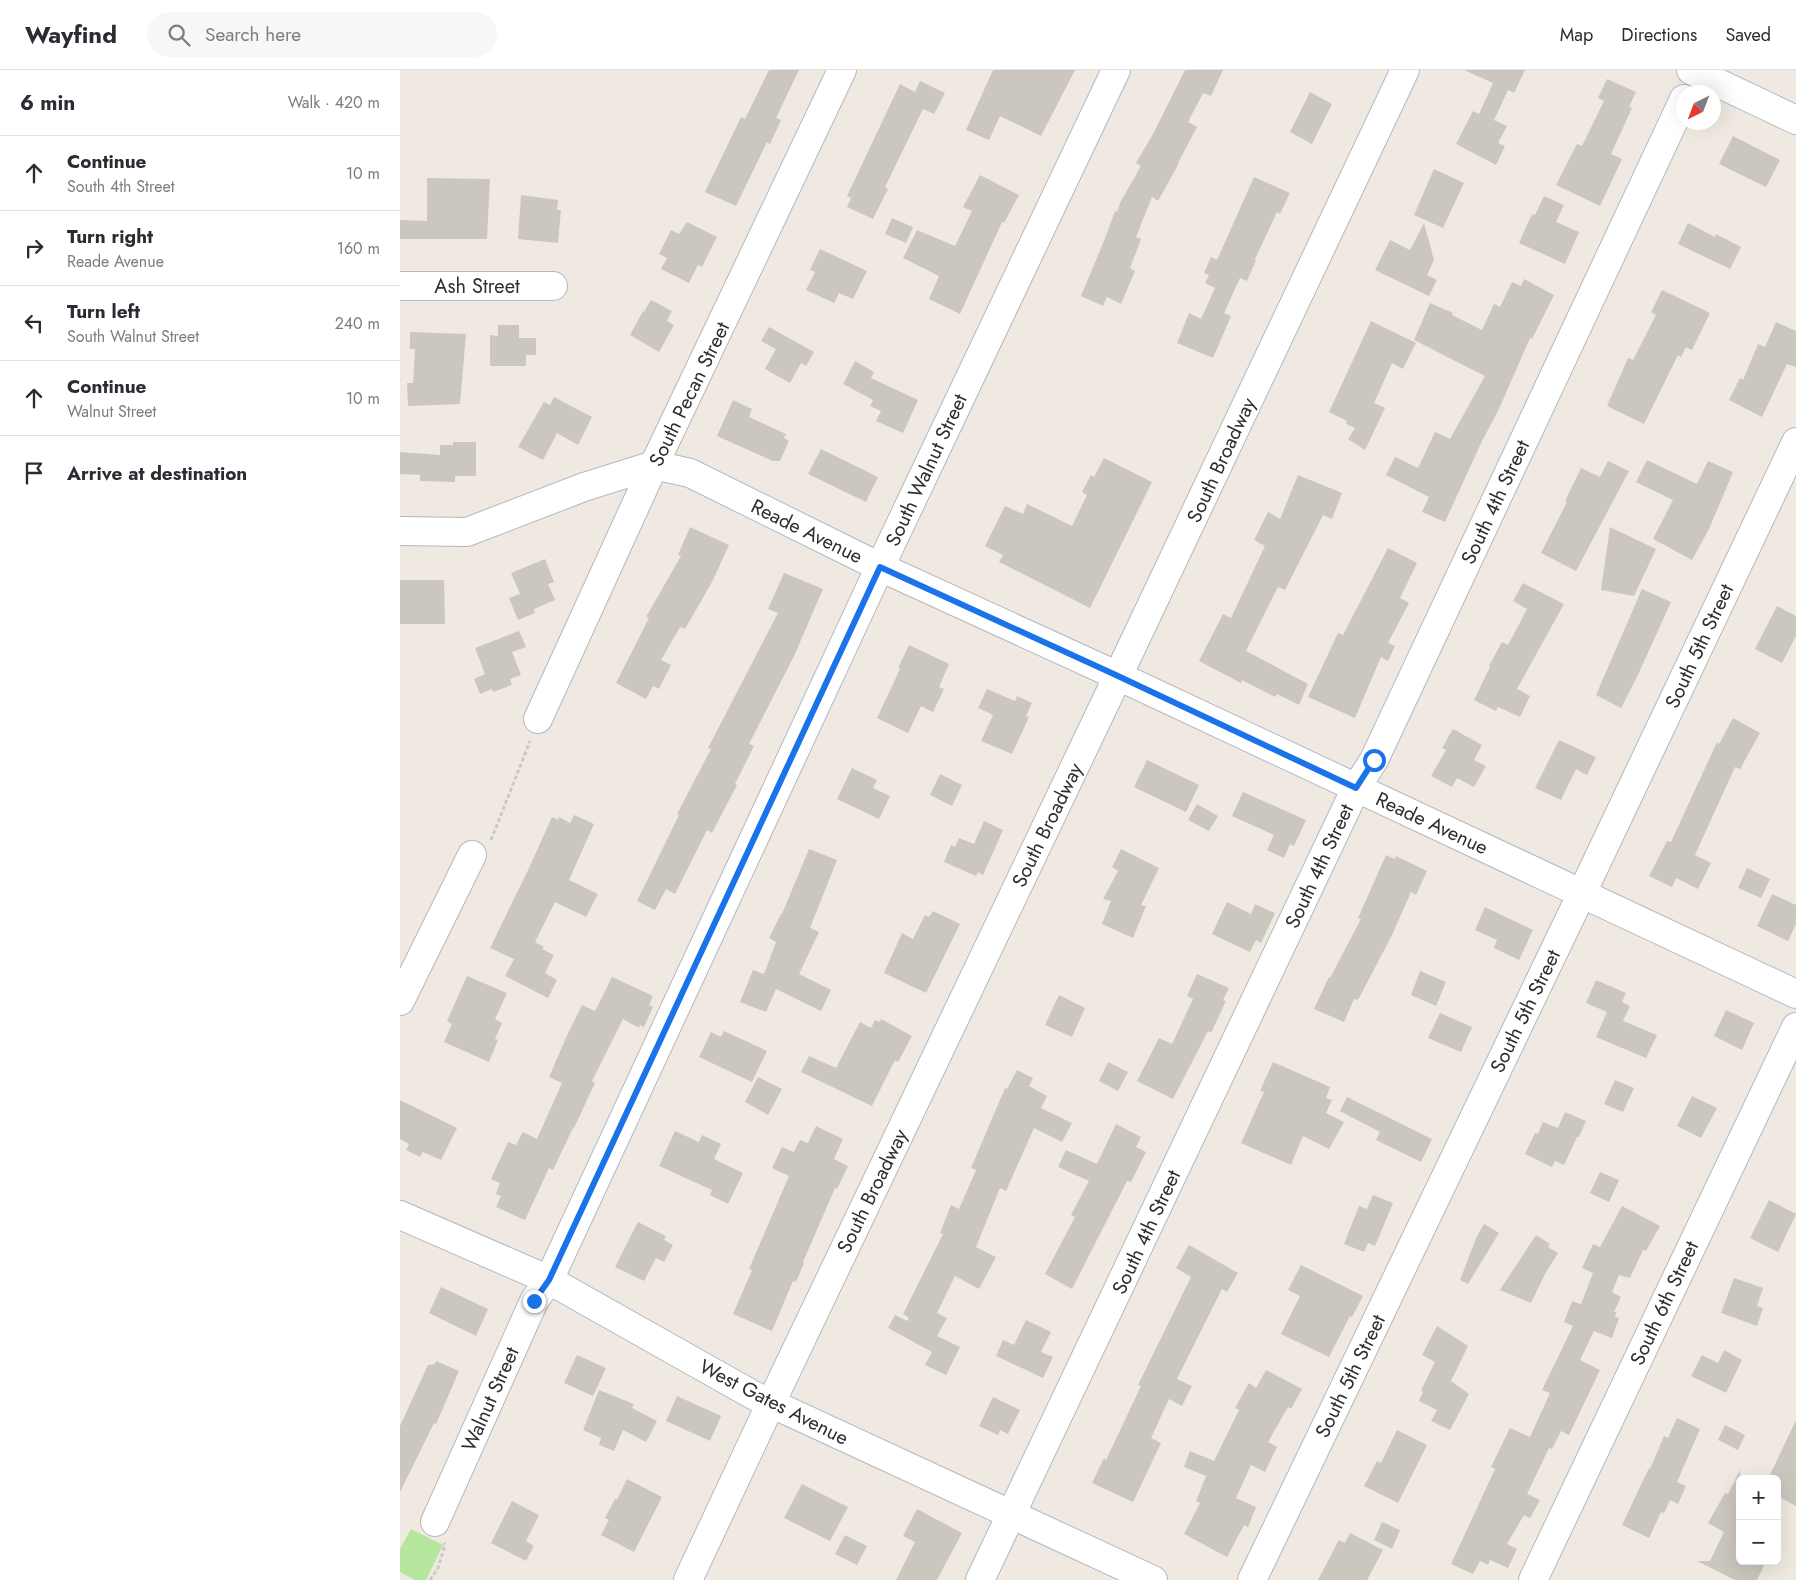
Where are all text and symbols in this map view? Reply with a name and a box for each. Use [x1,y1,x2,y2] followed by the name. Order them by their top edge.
[147,12,497,57] search box
[25,17,117,52] text: Wayfind
[165,21,193,49] icon: search
[205,21,301,48] text: Search here
[1560,22,1593,48] text: Map
[1621,22,1697,48] text: Directions
[1725,22,1771,48] text: Saved
[1676,85,1721,130] north arrow
[20,88,75,118] text: 6 min
[288,91,380,114] text: Walk · 420 m
[67,148,146,175] text: Continue
[20,159,48,187] icon: ahead
[346,162,380,185] text: 10 m
[67,175,175,198] text: South 4th Street
[67,223,153,250] text: Turn right
[20,234,48,262] icon: right
[337,237,380,260] text: 160 m
[67,250,164,273] text: Reade Avenue
[434,272,520,301] street label: Ash Street
[67,298,140,325] text: Turn left
[20,309,48,337] icon: left
[335,312,380,335] text: 240 m
[642,317,737,471] street label: South Pecan Street
[67,325,199,348] text: South Walnut Street
[67,373,146,400] text: Continue
[20,384,48,412] icon: ahead
[346,387,380,410] text: 10 m
[878,389,975,551] street label: South Walnut Street
[1180,393,1263,528] street label: South Broadway
[67,400,156,423] text: Walnut Street
[1454,435,1537,569] street label: South 4th Street
[20,459,48,487] icon: arrive
[67,460,247,487] text: Arrive at destination
[746,492,868,571] street label: Reade Avenue
[1658,579,1741,713] street label: South 5th Street
[1363,749,1386,772] route start
[1005,758,1090,892] street label: South Broadway
[1371,785,1493,862] street label: Reade Avenue
[1278,799,1361,933] street label: South 4th Street
[1483,944,1568,1078] street label: South 5th Street
[830,1124,915,1258] street label: South Broadway
[1105,1165,1188,1299] street label: South 4th Street
[1623,1236,1706,1370] street label: South 6th Street
[523,1290,546,1313] route end
[1308,1309,1393,1443] street label: South 5th Street
[455,1342,526,1456] street label: Walnut Street
[694,1352,853,1453] street label: West Gates Avenue
[1736,1475,1781,1565] map controls
[1736,1475,1781,1520] button: +
[1736,1520,1781,1565] button: −

